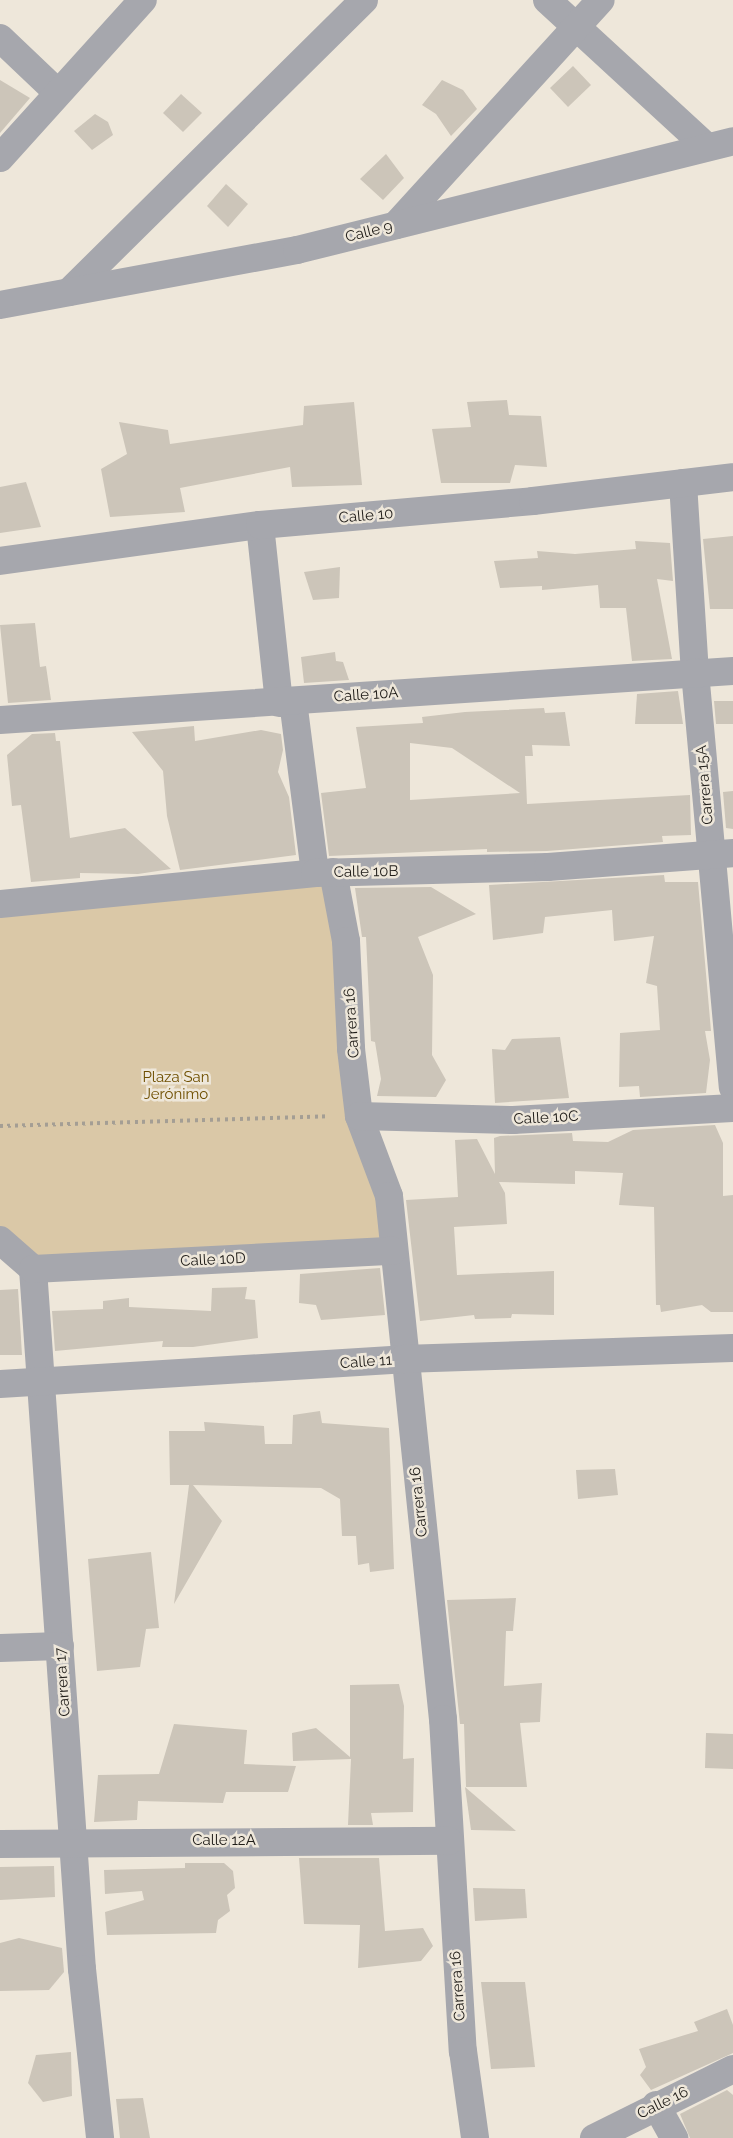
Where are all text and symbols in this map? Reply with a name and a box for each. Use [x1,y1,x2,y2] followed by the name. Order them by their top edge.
[344,217,394,247] street label: Calle 9
[338,505,394,527] street label: Calle 10
[333,684,399,706] street label: Calle 10A
[693,745,717,825] street label: Carrera 15A
[333,862,399,882] street label: Calle 10B
[341,987,363,1059] street label: Carrera 16
[143,1068,209,1103] park label: Plaza San Jerónimo
[513,1107,579,1129] street label: Calle 10C
[180,1249,246,1271] street label: Calle 10D
[339,1351,393,1373] street label: Calle 11
[406,1466,432,1538] street label: Carrera 16
[52,1647,74,1717] street label: Carrera 17
[192,1832,256,1850] street label: Calle 12A
[447,1950,469,2022] street label: Carrera 16
[634,2083,692,2123] street label: Calle 16

